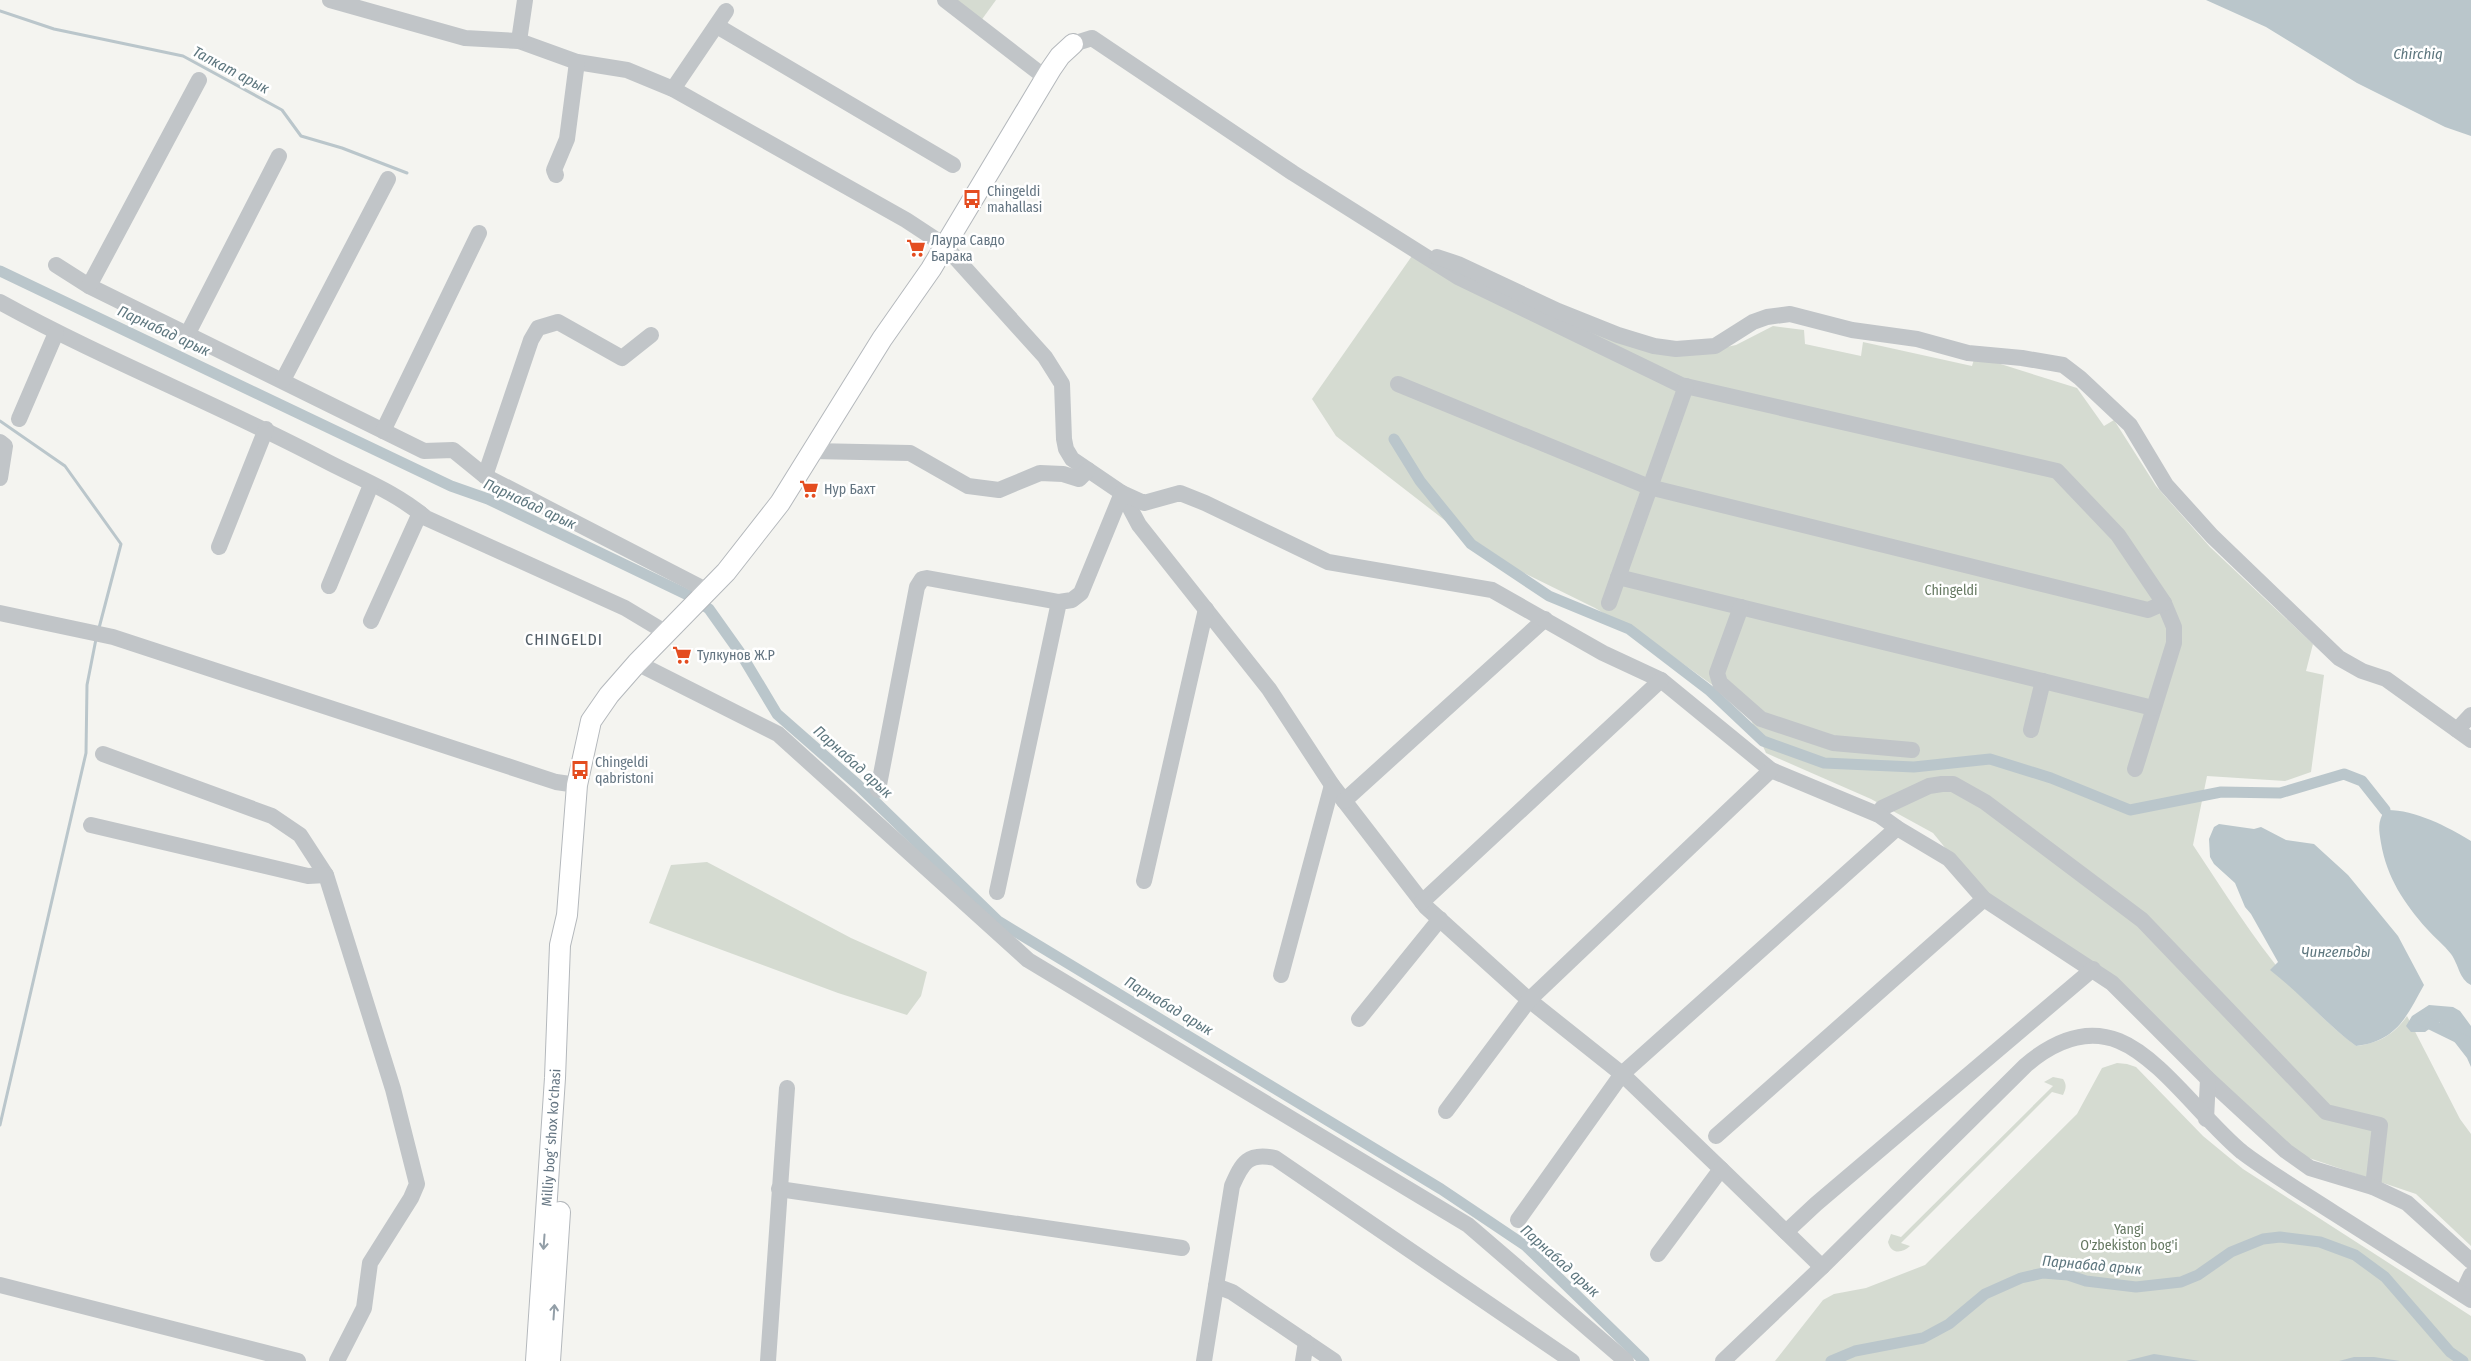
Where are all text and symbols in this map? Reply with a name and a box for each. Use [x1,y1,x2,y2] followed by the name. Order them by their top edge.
[190,42,272,98] water label: Талкат арык
[2393,45,2443,63] water label: Chirchiq
[987,183,1042,216] place label: Chingeldi mahallasi
[961,188,983,210] bus stop icon: Chingeldi mahallasi
[931,232,1005,265] place label: Лаура Савдо Барака
[905,237,927,259] supermarket icon: Лаура Савдо Барака
[115,302,213,360] water label: Парнабад арык
[481,475,579,533] water label: Парнабад арык
[798,478,820,500] supermarket icon: Нур Бахт
[824,481,876,498] place label: Нур Бахт
[1924,582,1978,599] park label: Chingeldi
[525,630,603,649] district label: CHINGELDI
[671,644,693,666] supermarket icon: Тулкунов Ж.Р
[697,647,775,664] place label: Тулкунов Ж.Р
[810,722,896,802] water label: Парнабад арык
[595,754,654,787] place label: Chingeldi qabristoni
[569,759,591,781] bus stop icon: Chingeldi qabristoni
[2301,943,2371,961] water label: Чингельды
[1121,973,1217,1039] water label: Парнабад арык
[538,1068,564,1207] street label: Milliy bog‘ shox ko‘chasi
[1517,1221,1603,1301] water label: Парнабад арык
[2080,1221,2178,1254] park label: Yangi O'zbekiston bog'i
[539,1234,549,1250] one-way arrow
[2041,1252,2143,1278] water label: Парнабад арык
[549,1305,558,1321] one-way arrow

